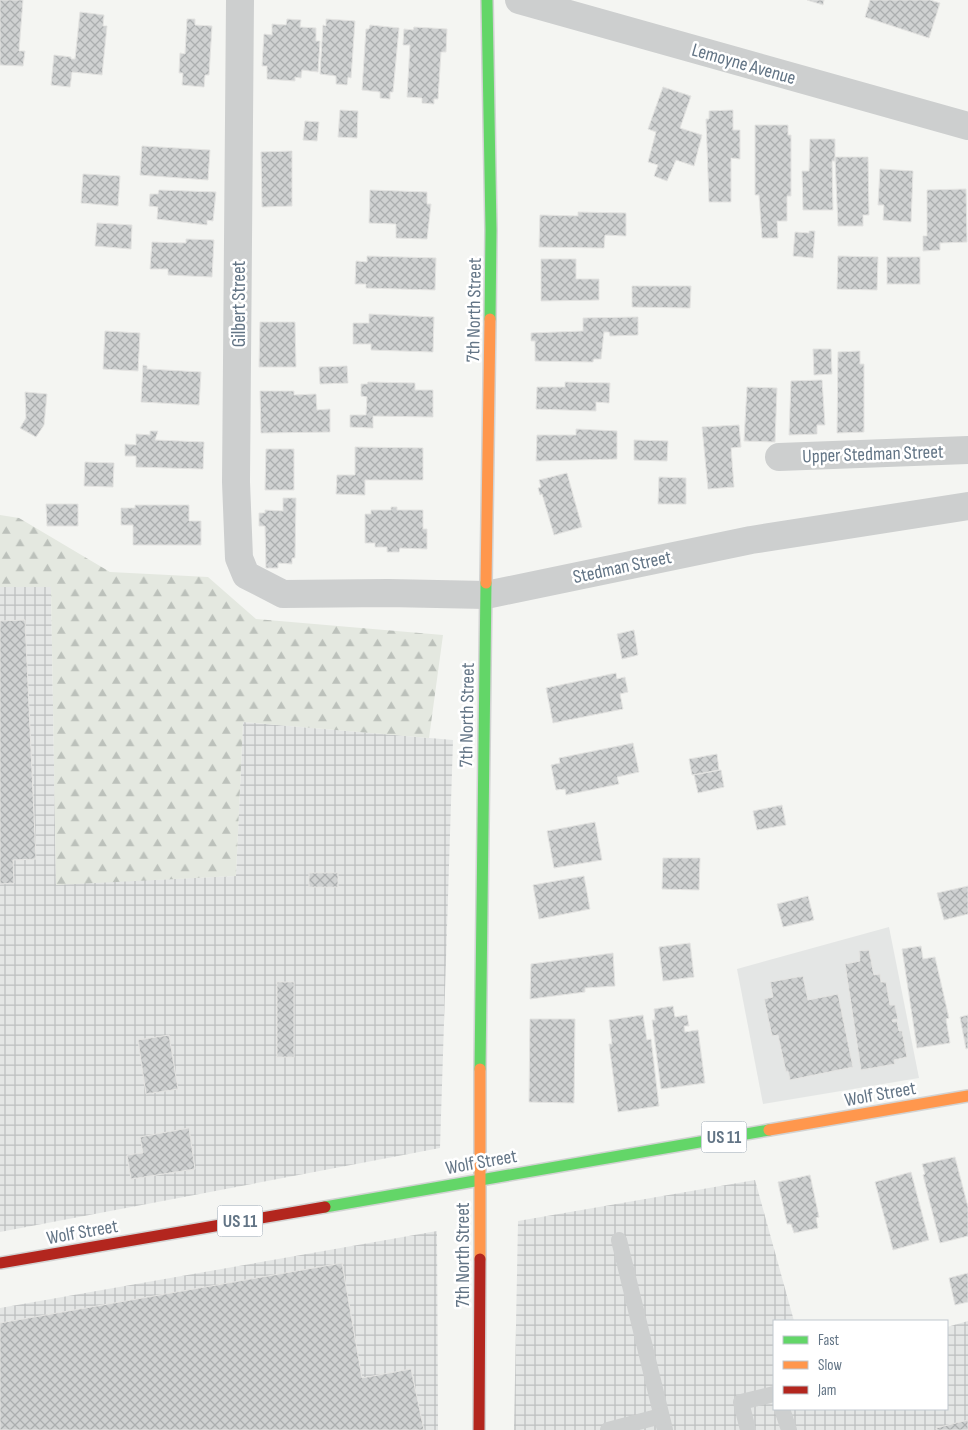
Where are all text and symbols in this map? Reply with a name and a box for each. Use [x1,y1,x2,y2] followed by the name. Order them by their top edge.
[689,39,798,90] street label: Lemoyne Avenue
[462,257,487,363] street label: 7th North Street
[228,260,251,347] street label: Gilbert Street
[802,441,944,468] street label: Upper Stedman Street
[571,546,674,589] street label: Stedman Street
[455,662,480,768] street label: 7th North Street
[843,1077,918,1112] street label: Wolf Street
[702,1122,746,1152] road number: US 11
[444,1145,519,1180] street label: Wolf Street
[452,1202,475,1308] street label: 7th North Street
[218,1206,262,1236] road number: US 11
[45,1215,120,1250] street label: Wolf Street
[773,1320,948,1410] legend
[818,1331,840,1350] text: Fast
[818,1356,842,1375] text: Slow
[817,1381,836,1400] text: Jam

